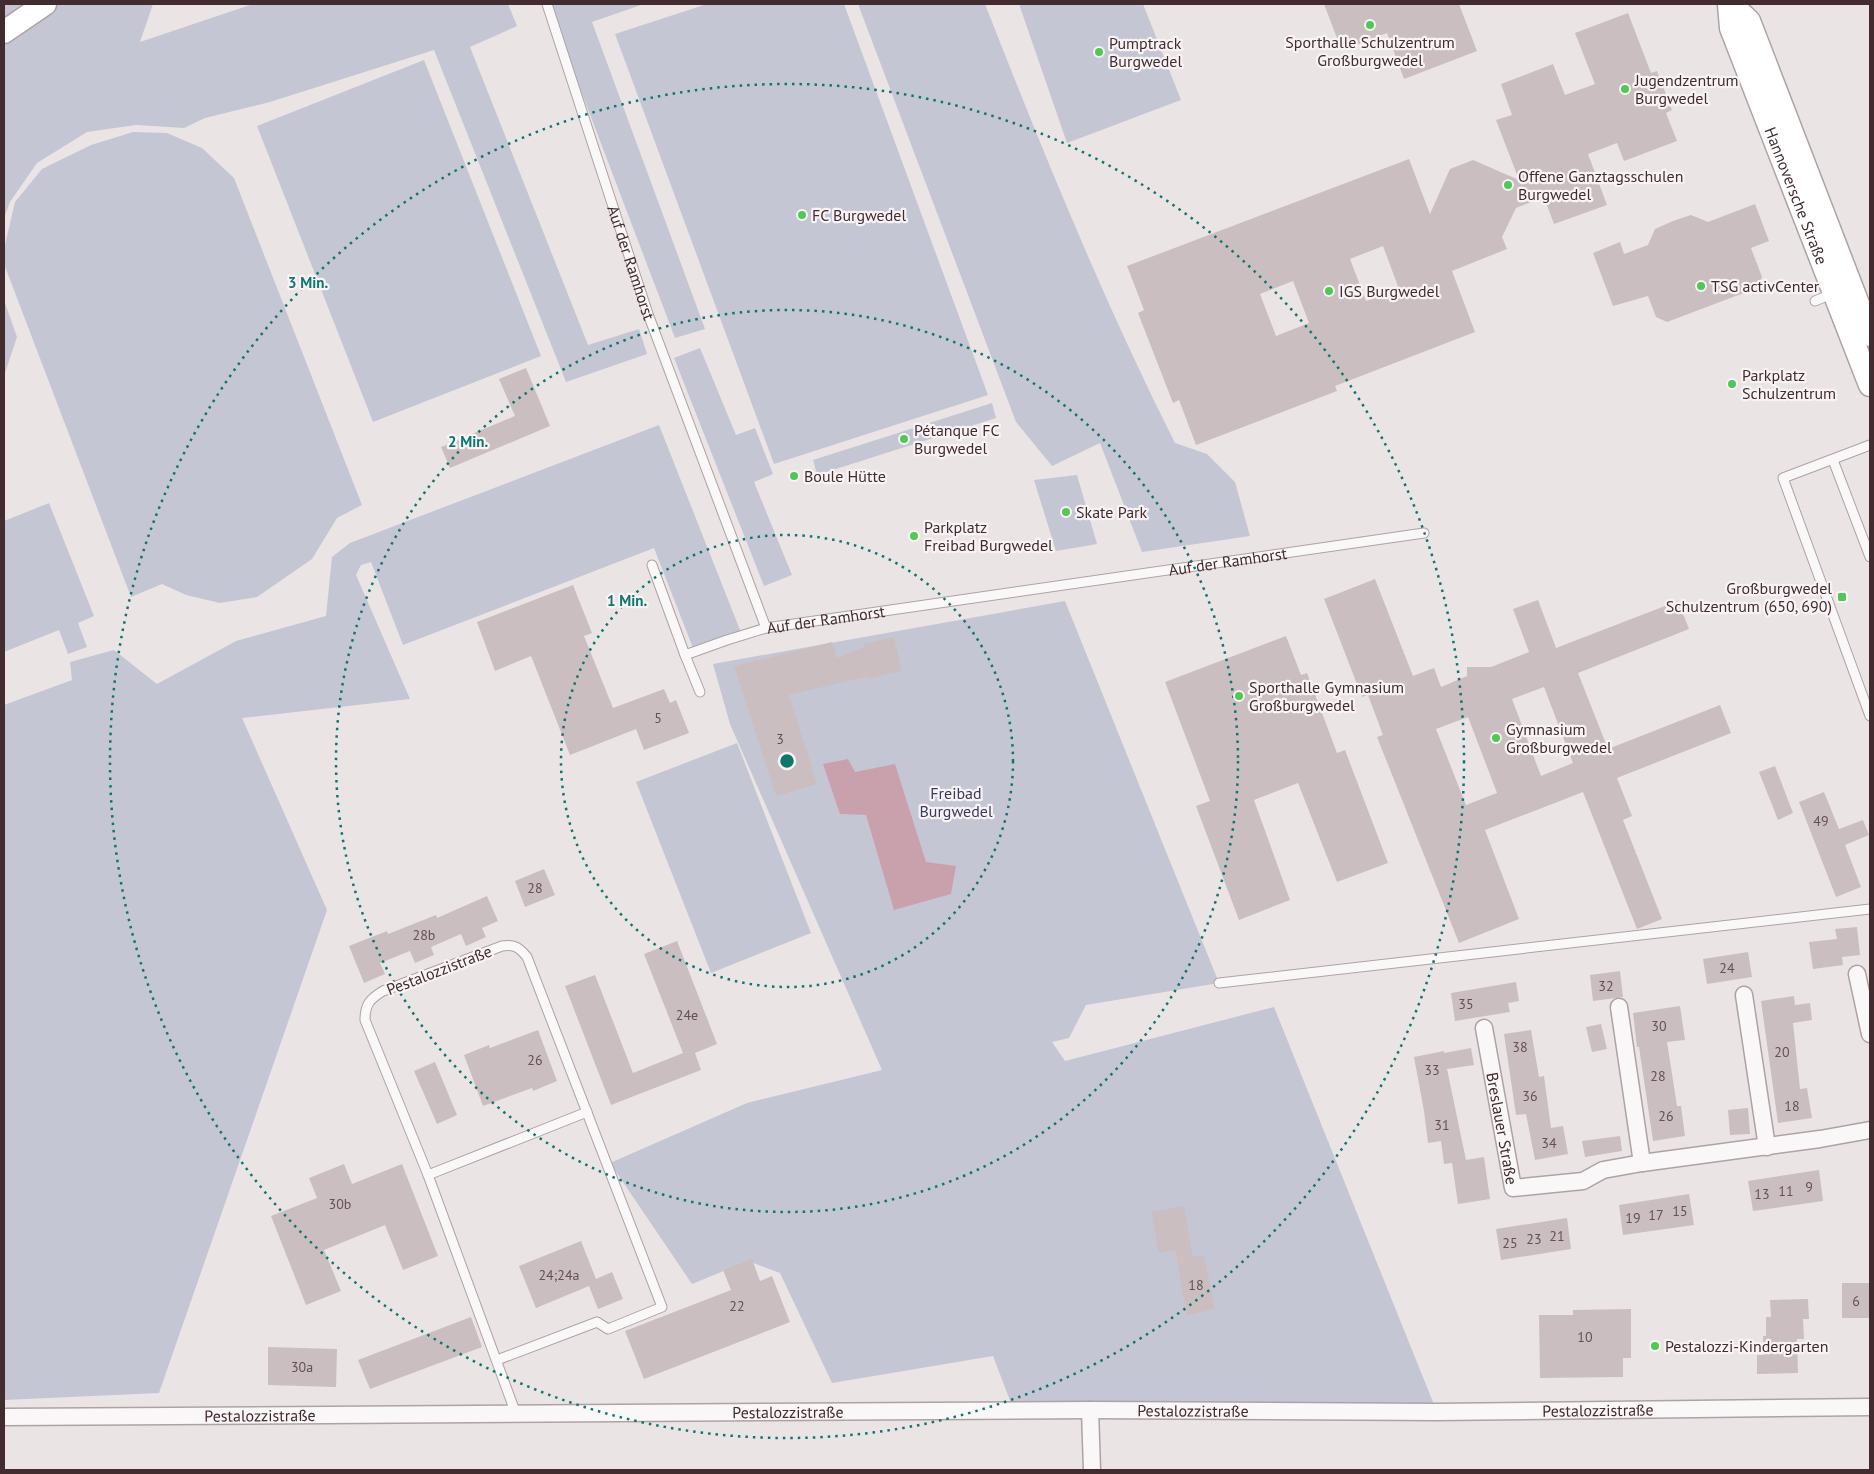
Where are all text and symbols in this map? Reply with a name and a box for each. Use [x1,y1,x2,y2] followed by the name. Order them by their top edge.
[1364,19,1376,31] marker: Sporthalle Schulzentrum Großburgwedel
[1285,32,1455,70] place label: Sporthalle Schulzentrum Großburgwedel
[1109,33,1182,71] place label: Pumptrack Burgwedel
[1093,46,1105,58] marker: Pumptrack Burgwedel
[1634,70,1739,108] place label: Jugendzentrum Burgwedel
[1619,83,1631,95] marker: Jugendzentrum Burgwedel
[1760,124,1832,267] street label: Hannoversche Straße
[1518,166,1683,204] place label: Offene Ganztagsschulen Burgwedel
[1502,179,1514,191] marker: Offene Ganztagsschulen Burgwedel
[603,203,660,323] street label: Auf der Ramhorst
[812,205,906,225] place label: FC Burgwedel
[796,209,808,221] marker: FC Burgwedel
[288,273,328,292] text: 3 Min.
[1711,276,1820,296] place label: TSG activCenter
[1695,280,1707,292] marker: TSG activCenter
[1339,281,1440,301] place label: IGS Burgwedel
[1323,285,1335,297] marker: IGS Burgwedel
[1742,365,1836,403] place label: Parkplatz Schulzentrum
[1726,378,1738,390] marker: Parkplatz Schulzentrum
[914,420,1000,458] place label: Pétanque FC Burgwedel
[448,432,488,451] text: 2 Min.
[898,433,910,445] marker: Pétanque FC Burgwedel
[804,466,886,486] place label: Boule Hütte
[788,470,800,482] marker: Boule Hütte
[1076,502,1148,522] place label: Skate Park
[1060,506,1072,518] marker: Skate Park
[924,517,1053,555] place label: Parkplatz Freibad Burgwedel
[908,530,920,542] marker: Parkplatz Freibad Burgwedel
[1167,543,1289,580] street label: Auf der Ramhorst
[1666,578,1832,616] place label: Großburgwedel Schulzentrum (650, 690)
[607,591,647,610] text: 1 Min.
[1836,591,1848,603] marker: Großburgwedel Schulzentrum (650, 690)
[765,601,887,638] street label: Auf der Ramhorst
[1249,677,1404,715] place label: Sporthalle Gymnasium Großburgwedel
[1233,690,1245,702] marker: Sporthalle Gymnasium Großburgwedel
[654,709,662,727] house number: 5
[1506,719,1612,757] place label: Gymnasium Großburgwedel
[776,730,784,748] house number: 3
[1490,732,1502,744] marker: Gymnasium Großburgwedel
[778,752,796,770] centre of rings
[919,783,993,821] park label: Freibad Burgwedel
[1813,812,1829,830] house number: 49
[527,879,543,897] house number: 28
[413,926,435,944] house number: 28b
[383,941,495,999] street label: Pestalozzistraße
[1719,959,1735,977] house number: 24
[1598,977,1614,995] house number: 32
[1458,995,1474,1013] house number: 35
[676,1006,698,1024] house number: 24e
[1651,1017,1667,1035] house number: 30
[1512,1038,1528,1056] house number: 38
[1774,1043,1790,1061] house number: 20
[527,1051,543,1069] house number: 26
[1424,1061,1440,1079] house number: 33
[1650,1067,1666,1085] house number: 28
[1482,1071,1522,1186] street label: Breslauer Straße
[1522,1087,1538,1105] house number: 36
[1784,1097,1800,1115] house number: 18
[1658,1107,1674,1125] house number: 26
[1434,1116,1450,1134] house number: 31
[1541,1134,1557,1152] house number: 34
[1805,1178,1813,1196] house number: 9
[1778,1182,1794,1200] house number: 11
[1754,1185,1770,1203] house number: 13
[329,1195,351,1213] house number: 30b
[1672,1202,1688,1220] house number: 15
[1648,1206,1664,1224] house number: 17
[1625,1209,1641,1227] house number: 19
[1549,1227,1565,1245] house number: 21
[1526,1230,1542,1248] house number: 23
[1502,1234,1518,1252] house number: 25
[538,1266,580,1284] house number: 24;24a
[1188,1276,1204,1294] house number: 18
[1852,1292,1860,1310] house number: 6
[729,1297,745,1315] house number: 22
[1577,1328,1593,1346] house number: 10
[1665,1336,1829,1356] place label: Pestalozzi-Kindergarten
[1649,1340,1661,1352] marker: Pestalozzi-Kindergarten
[291,1358,313,1376] house number: 30a
[1542,1399,1654,1421] street label: Pestalozzistraße
[1137,1400,1249,1421] street label: Pestalozzistraße
[732,1402,844,1422] street label: Pestalozzistraße
[204,1405,316,1426] street label: Pestalozzistraße

